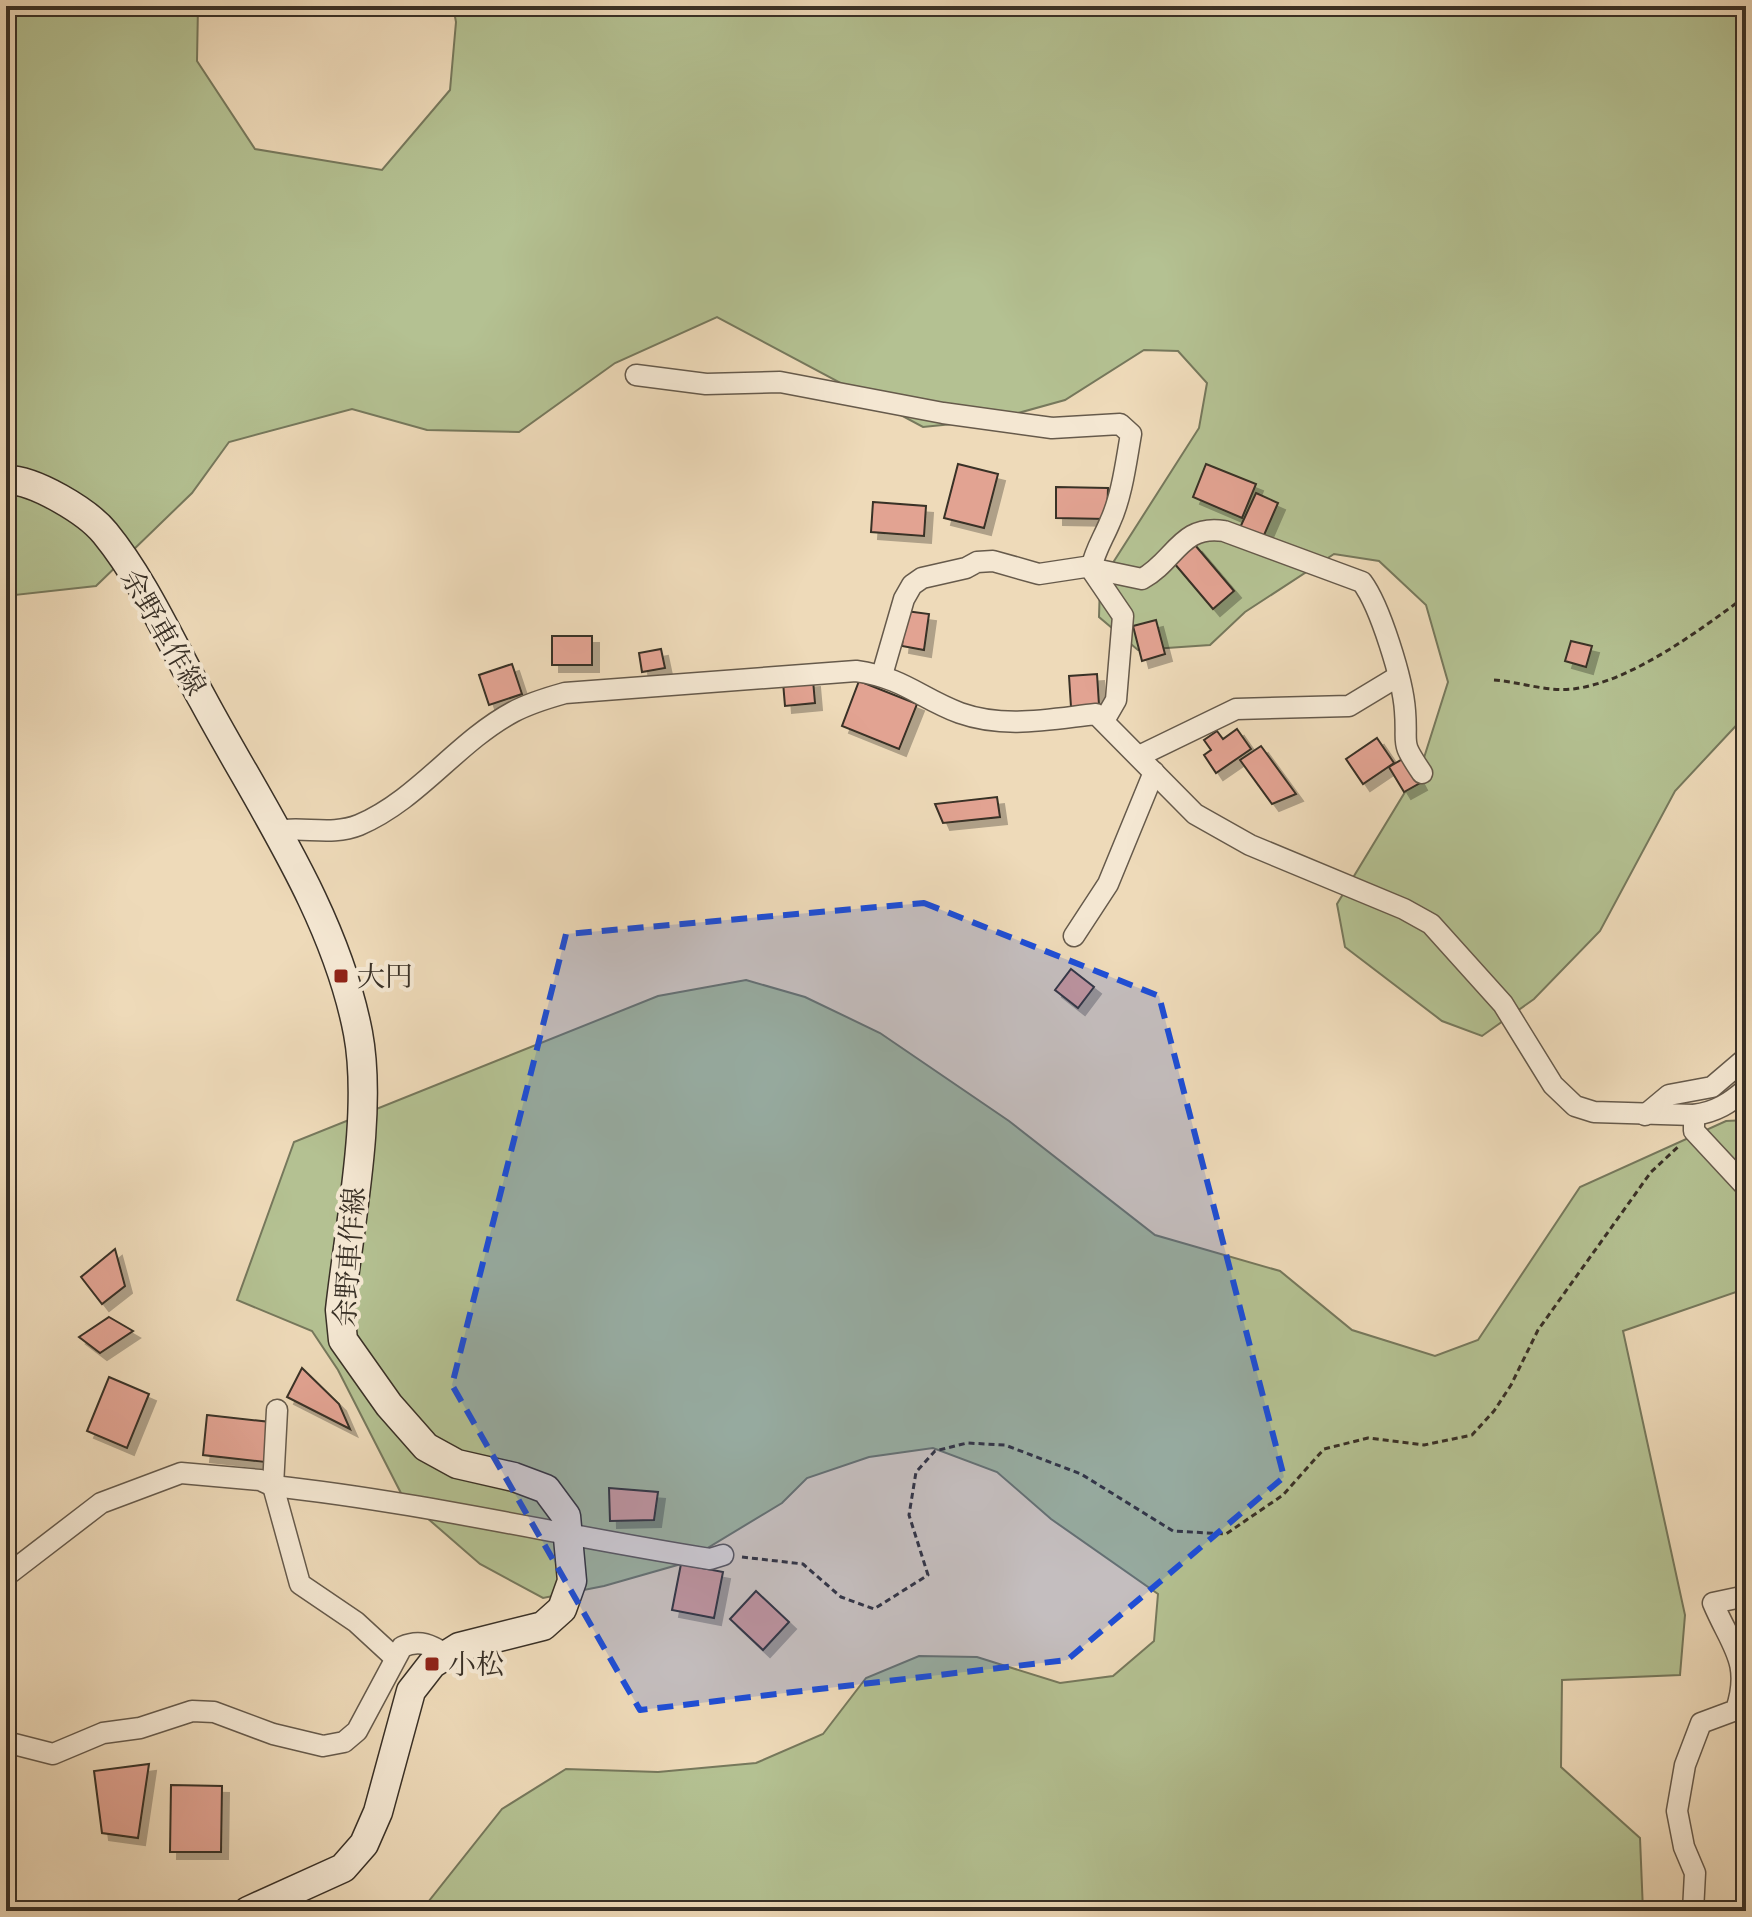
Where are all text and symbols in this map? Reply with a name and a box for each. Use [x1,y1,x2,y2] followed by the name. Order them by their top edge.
[113,563,213,702] street label: 余野車作線
[357,960,413,995] place label: 大円
[332,967,350,985] marker: 大円
[328,1186,373,1328] street label: 余野車作線
[448,1648,504,1683] place label: 小松
[423,1655,441,1673] marker: 小松

